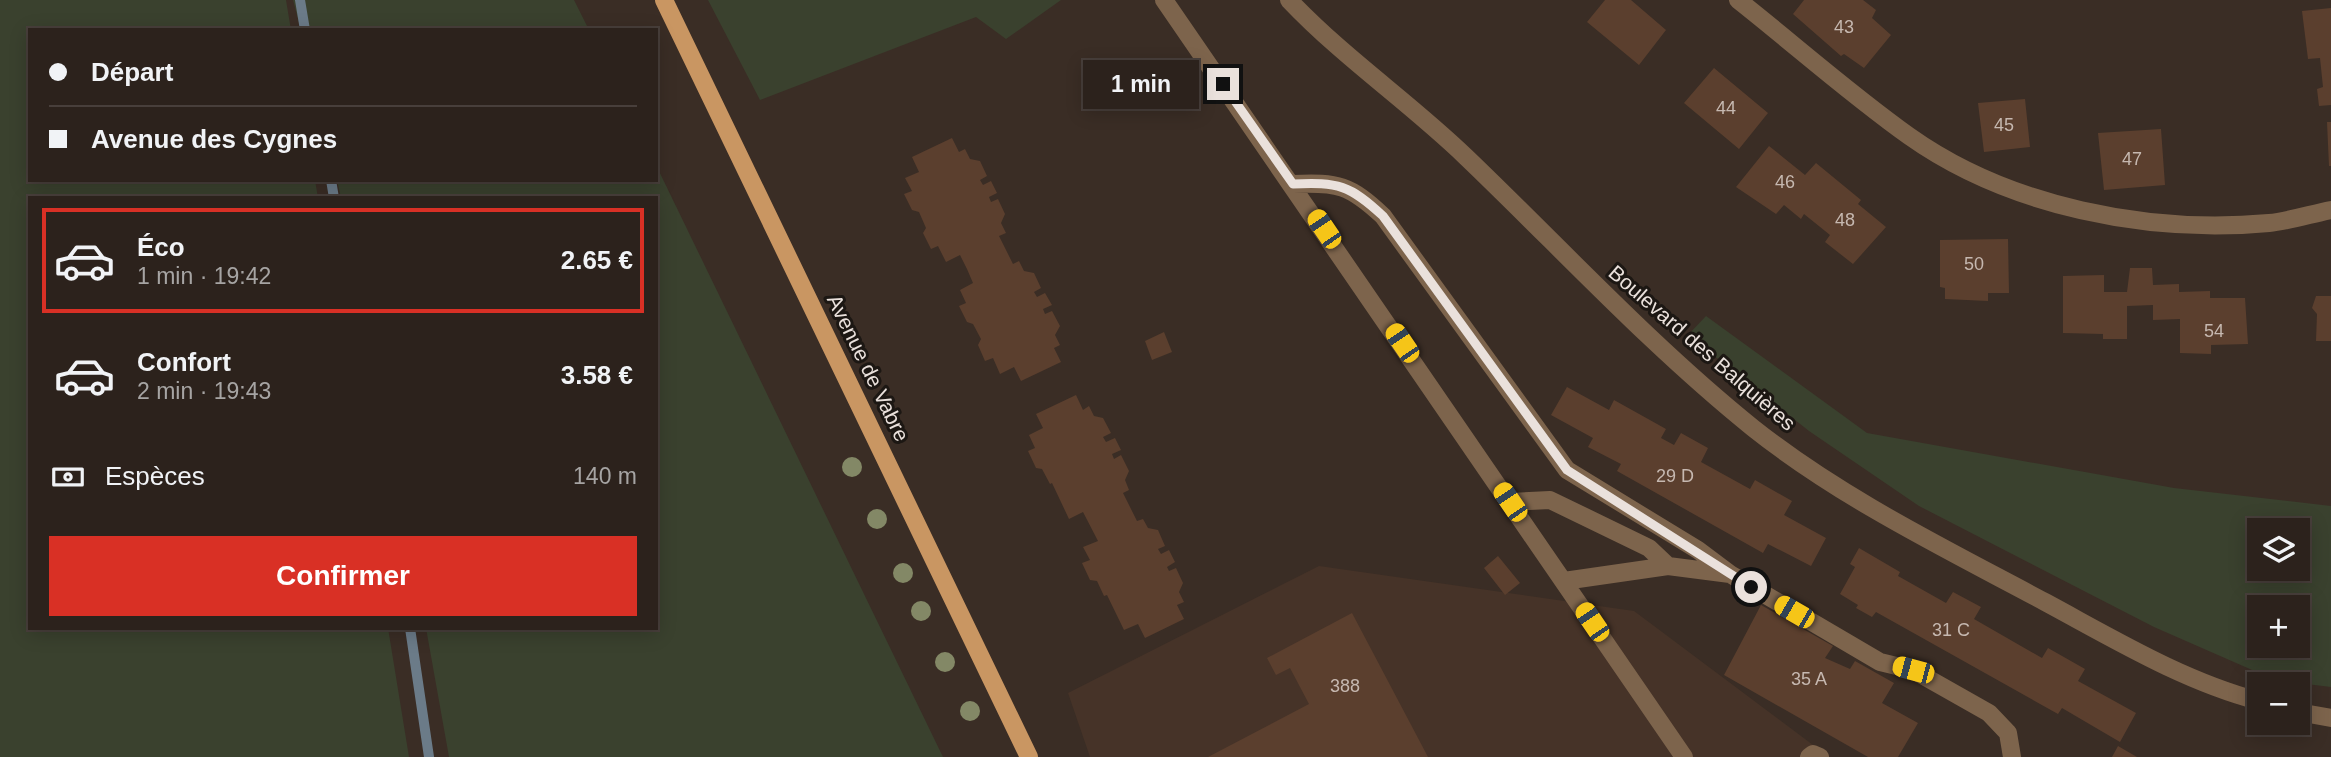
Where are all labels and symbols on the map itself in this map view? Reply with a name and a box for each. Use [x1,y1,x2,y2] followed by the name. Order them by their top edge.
[1834,17,1854,37] house number: 43
[1083,60,1198,108] callout: 1 min
[1207,68,1239,100] route end
[1716,98,1736,118] house number: 44
[1994,115,2014,135] house number: 45
[2122,149,2142,169] house number: 47
[1775,172,1795,192] house number: 46
[1304,206,1345,252] car
[1835,210,1855,230] house number: 48
[1964,254,1984,274] house number: 50
[1604,260,1800,435] street label: Boulevard des Balquières
[823,291,914,445] street label: Avenue de Vabre
[1382,320,1423,366] car
[2204,321,2224,341] house number: 54
[1656,466,1694,486] house number: 29 D
[1490,479,1531,525] car
[1735,571,1767,603] route start
[1771,592,1818,632] car
[1572,599,1613,645] car
[1932,620,1970,640] house number: 31 C
[1890,654,1937,686] car
[1791,669,1827,689] house number: 35 A
[1330,676,1360,696] house number: 388

